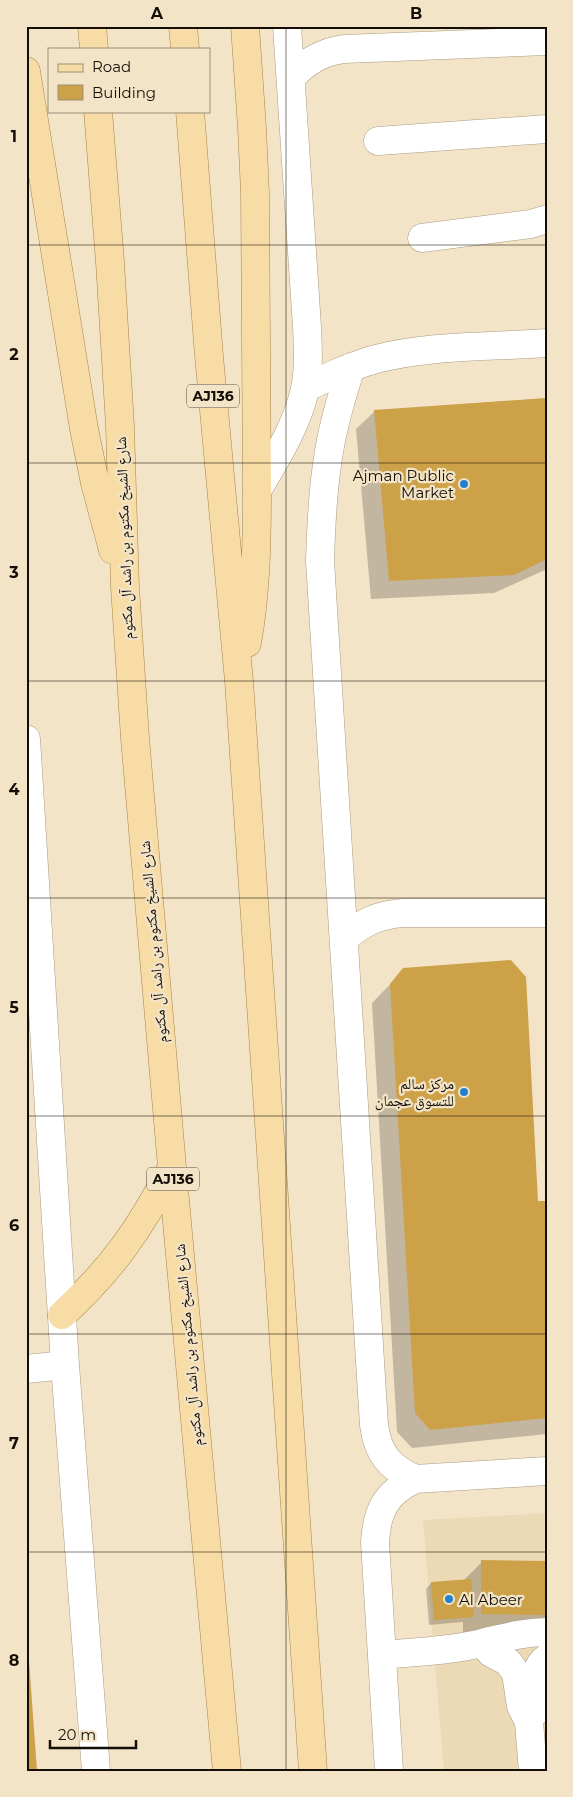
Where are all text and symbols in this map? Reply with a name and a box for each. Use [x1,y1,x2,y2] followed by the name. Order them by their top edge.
[150,4,164,23] text: A
[410,4,422,23] text: B
[48,48,210,112] legend
[92,57,131,76] text: Road
[92,83,156,102] text: Building
[11,127,17,146] text: 1
[9,345,19,364] text: 2
[187,384,239,408] road number: AJ136
[111,436,138,640] street label: شارع الشيخ مكتوم بن راشد آل مكتوم
[353,466,454,502] place label: Ajman Public Market
[458,478,470,490] marker: Ajman Public Market
[8,563,19,582] text: 3
[8,780,20,799] text: 4
[135,840,172,1044] street label: شارع الشيخ مكتوم بن راشد آل مكتوم
[9,998,19,1017] text: 5
[375,1074,454,1111] place label: مركز سالم للتسوق عجمان
[458,1086,470,1098] marker: مركز سالم للتسوق عجمان
[147,1168,199,1190] road number: AJ136
[9,1216,19,1235] text: 6
[170,1243,207,1447] street label: شارع الشيخ مكتوم بن راشد آل مكتوم
[9,1434,19,1453] text: 7
[459,1590,523,1609] place label: Al Abeer
[443,1593,455,1605] marker: Al Abeer
[9,1651,19,1670] text: 8
[50,1717,136,1749] scale bar
[58,1725,96,1744] text: 20 m

